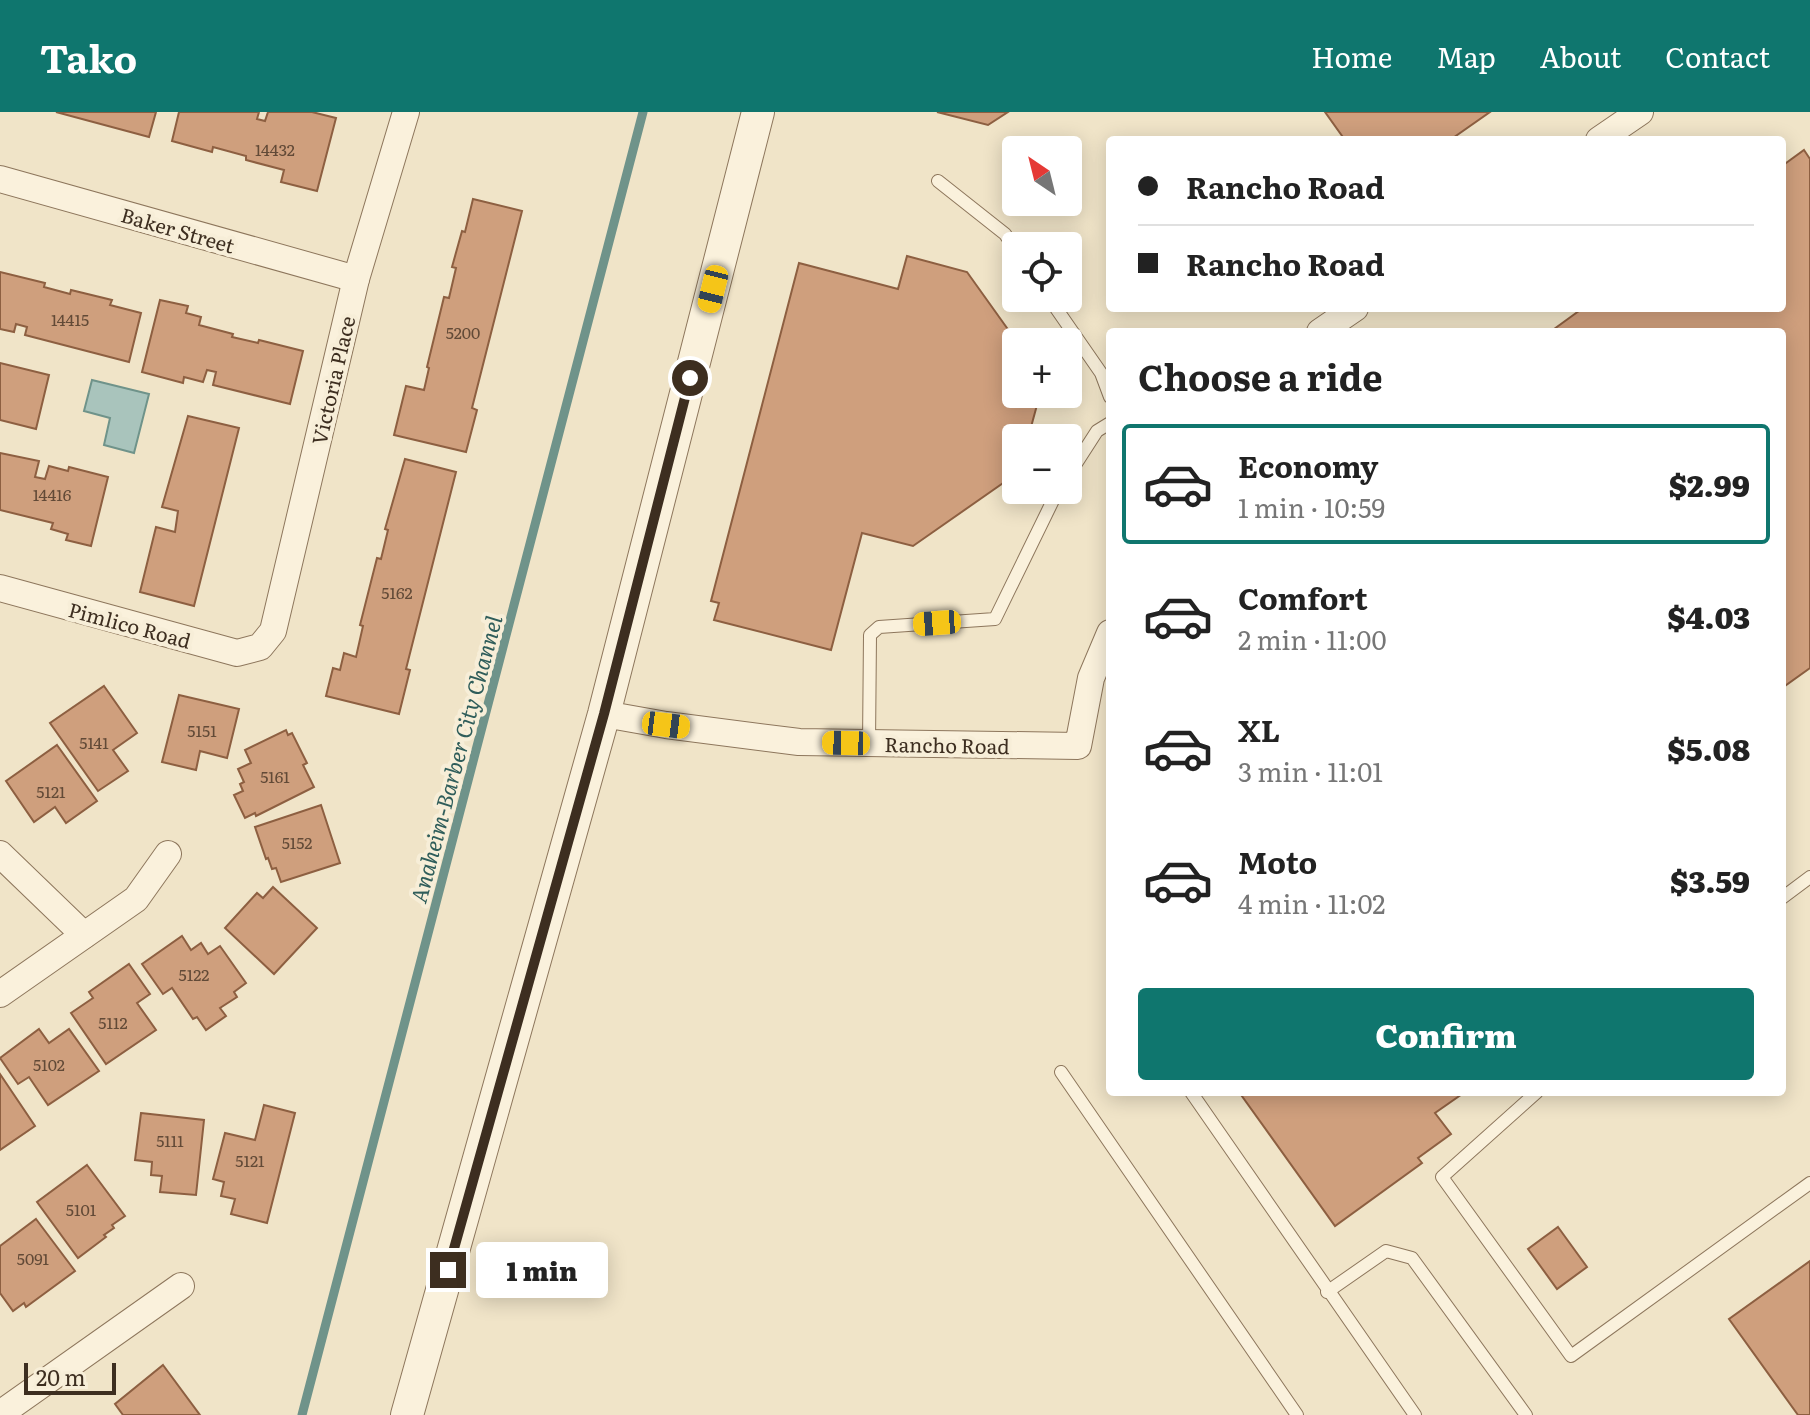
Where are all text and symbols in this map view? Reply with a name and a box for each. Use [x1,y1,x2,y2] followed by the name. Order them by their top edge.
[40,28,137,85] text: Tako
[1311,35,1392,77] text: Home
[1436,35,1496,77] text: Map
[1540,35,1621,77] text: About
[1665,35,1770,77] text: Contact
[1002,136,1082,216] north arrow
[1002,136,1082,504] map controls
[255,137,295,161] house number: 14432
[1186,164,1385,208] text: Rancho Road
[118,198,238,260] street label: Baker Street
[1002,232,1082,312] button: locate
[1186,241,1385,285] text: Rancho Road
[696,263,730,315] car
[51,307,89,331] house number: 14415
[303,313,361,447] street label: Victoria Place
[446,320,480,344] house number: 5200
[1002,328,1082,408] button: +
[1138,349,1383,402] text: Choose a ride
[672,360,708,396] route start
[1002,424,1082,504] button: −
[1238,443,1378,487] text: Economy
[1142,448,1214,520] icon: car
[1669,462,1750,506] text: $2.99
[33,482,72,506] house number: 14416
[1238,487,1385,526] text: 1 min · 10:59
[1238,575,1368,619] text: Comfort
[381,580,413,604] house number: 5162
[1142,580,1214,652] icon: car
[65,593,195,655] street label: Pimlico Road
[1667,594,1750,638] text: $4.03
[912,609,962,637] car
[401,611,510,907] water label: Anaheim-Barber City Channel
[1238,619,1386,658] text: 2 min · 11:00
[1238,707,1280,751] text: XL
[641,710,691,740] car
[1142,712,1214,784] icon: car
[187,718,217,742] house number: 5151
[1667,726,1750,770] text: $5.08
[884,728,1010,760] street label: Rancho Road
[79,730,109,754] house number: 5141
[822,731,870,755] car
[1238,751,1383,790] text: 3 min · 11:01
[260,764,290,788] house number: 5161
[36,779,66,803] house number: 5121
[282,830,312,854] house number: 5152
[1238,839,1317,883] text: Moto
[1142,844,1214,916] icon: car
[1670,858,1750,902] text: $3.59
[1238,883,1385,922] text: 4 min · 11:02
[179,962,209,986] house number: 5122
[1138,988,1754,1080] button: Confirm
[98,1010,128,1034] house number: 5112
[33,1052,65,1076] house number: 5102
[156,1128,184,1152] house number: 5111
[235,1148,265,1172] house number: 5121
[66,1197,97,1221] house number: 5101
[476,1242,608,1298] callout: 1 min
[17,1246,50,1270] house number: 5091
[507,1250,577,1289] text: 1 min
[430,1252,466,1288] route end
[24,1359,116,1395] scale bar
[36,1360,86,1393] text: 20 m

